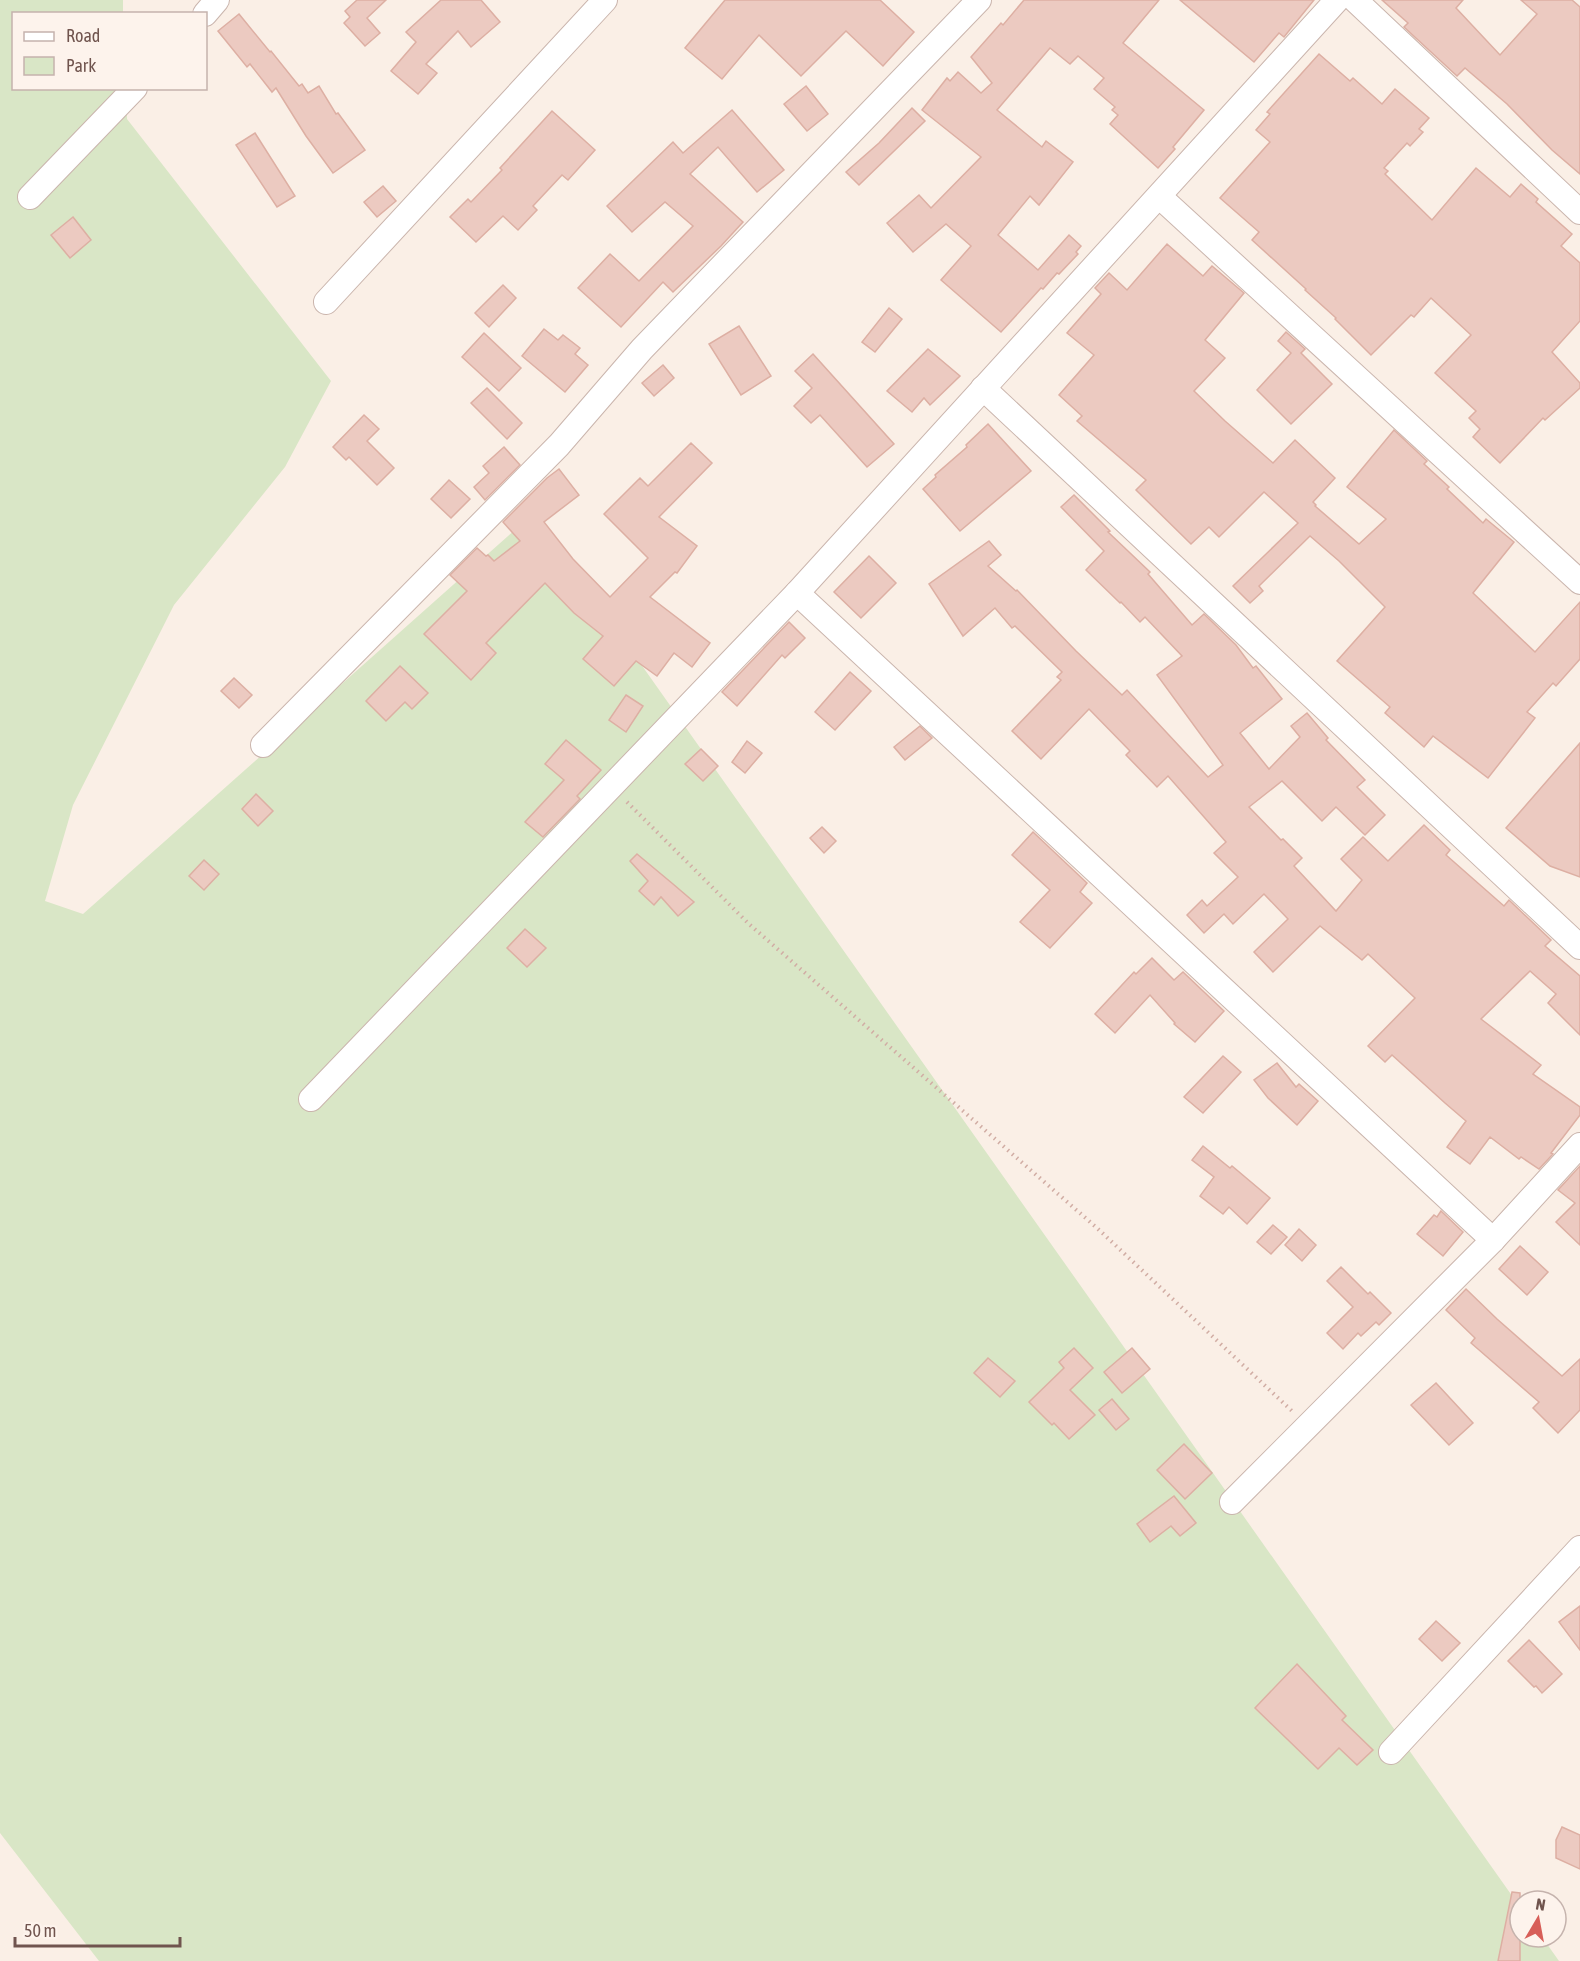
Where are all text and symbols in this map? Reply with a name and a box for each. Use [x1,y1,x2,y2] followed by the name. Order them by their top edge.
[12,12,207,90] legend
[66,25,100,46] text: Road
[66,55,96,76] text: Park
[1508,1889,1568,1949] north arrow
[1534,1895,1547,1914] text: N
[15,1910,180,1948] scale bar
[24,1920,56,1941] text: 50 m

